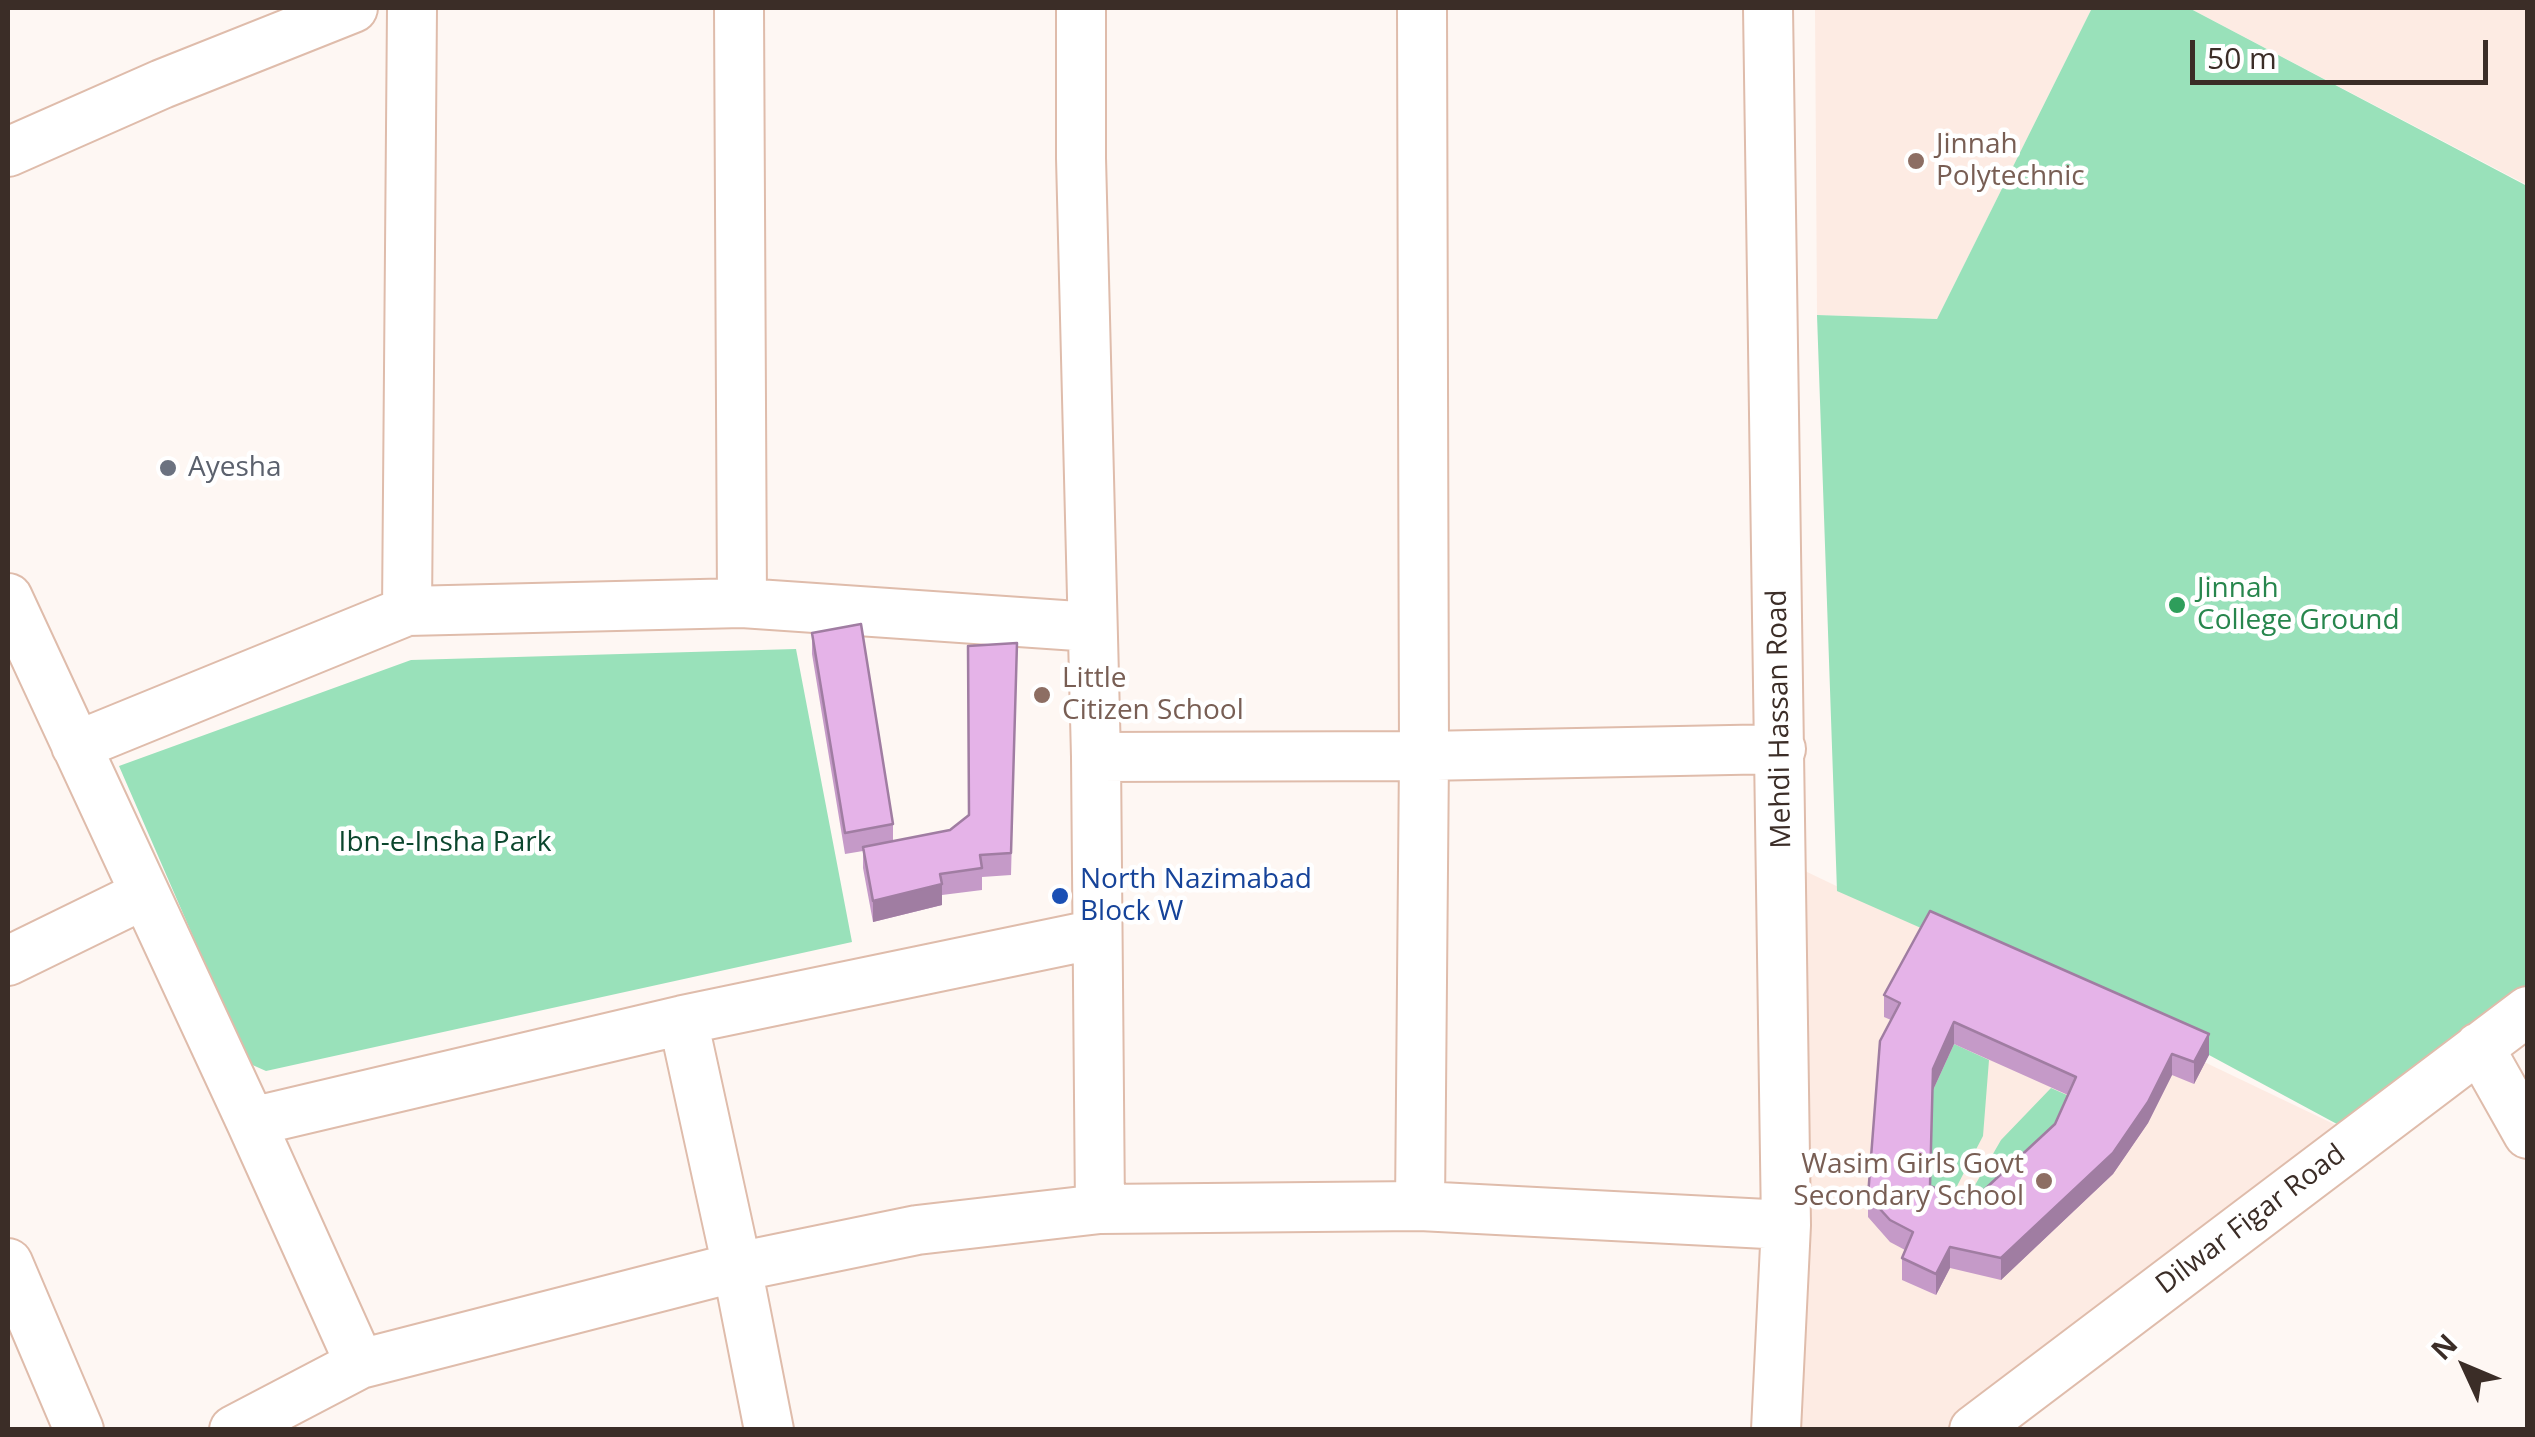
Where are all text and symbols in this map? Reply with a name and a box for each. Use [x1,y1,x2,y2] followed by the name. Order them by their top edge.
[2195,20,2492,82] scale bar
[2207,37,2277,78] text: 50 m
[1936,128,2085,194] place label: Jinnah Polytechnic
[1905,150,1927,172] marker: Jinnah Polytechnic
[188,451,282,485] place label: Ayesha
[157,457,179,479] marker: Ayesha
[2197,572,2400,638] place label: Jinnah College Ground
[1761,589,1799,849] street label: Mehdi Hassan Road
[2166,594,2188,616] marker: Jinnah College Ground
[1062,662,1244,728] place label: Little Citizen School
[1031,684,1053,706] marker: Little Citizen School
[339,826,551,860] park label: Ibn-e-Insha Park
[1080,863,1312,929] place label: North Nazimabad Block W
[1049,885,1071,907] marker: North Nazimabad Block W
[2150,1138,2352,1302] street label: Dilwar Figar Road
[1793,1148,2024,1214] place label: Wasim Girls Govt Secondary School
[2033,1170,2055,1192] marker: Wasim Girls Govt Secondary School
[2415,1317,2515,1417] north arrow
[2422,1325,2465,1368] text: N

